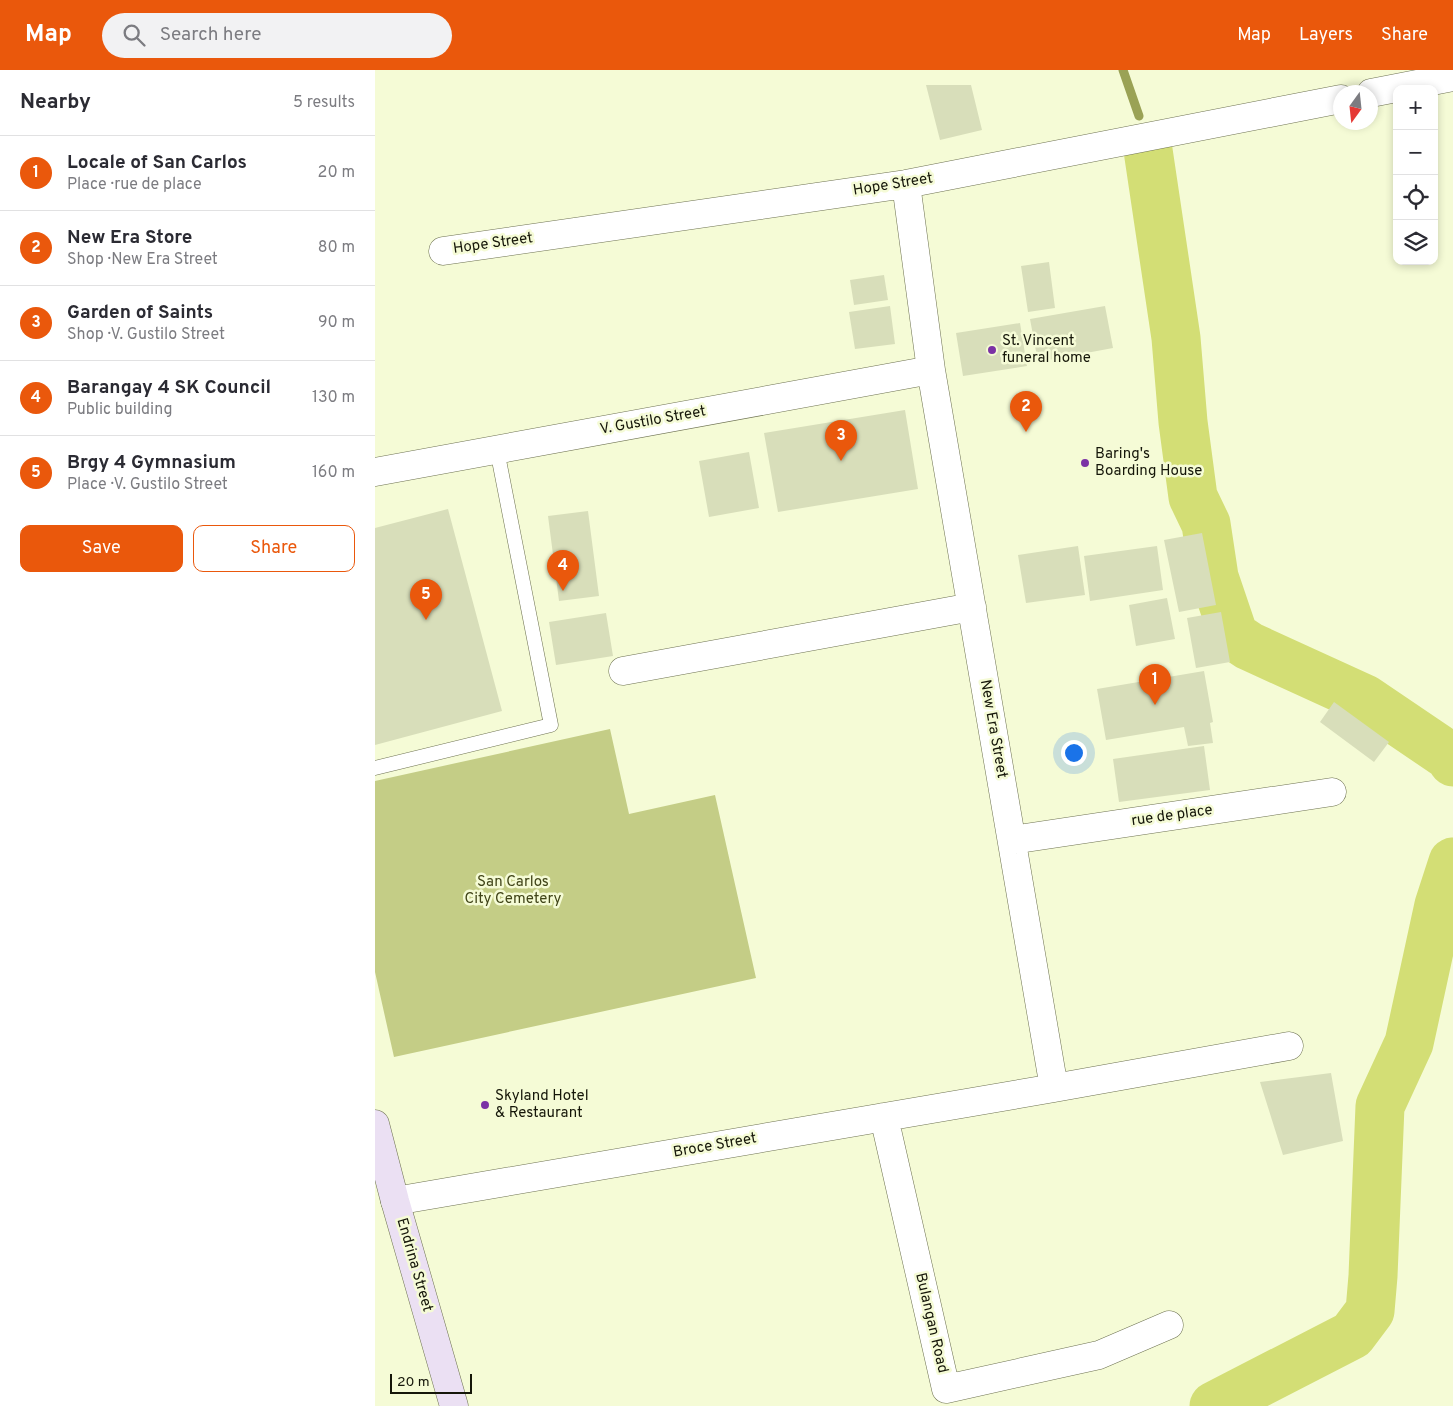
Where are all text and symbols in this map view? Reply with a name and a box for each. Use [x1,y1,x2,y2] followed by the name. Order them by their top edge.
[102,13,452,58] search box
[25,20,72,50] text: Map
[120,21,148,49] icon: search
[160,23,261,47] text: Search here
[1237,24,1271,47] text: Map
[1299,24,1353,47] text: Layers
[1381,24,1428,47] text: Share
[1333,85,1378,130] north arrow
[1393,85,1438,265] map controls
[1393,85,1438,130] button: +
[20,89,91,116] text: Nearby
[293,93,355,113] text: 5 results
[1393,130,1438,175] button: −
[67,151,247,175] text: Locale of San Carlos
[33,163,39,183] text: 1
[318,163,355,183] text: 20 m
[852,169,934,201] street label: Hope Street
[67,175,202,195] text: Place · rue de place
[1393,175,1438,220] button: locate
[1393,220,1438,265] button: layers
[67,226,192,250] text: New Era Store
[452,229,534,259] street label: Hope Street
[31,238,41,258] text: 2
[318,238,355,258] text: 80 m
[67,250,218,270] text: Shop · New Era Street
[67,301,213,325] text: Garden of Saints
[31,313,41,333] text: 3
[318,313,355,333] text: 90 m
[67,325,225,345] text: Shop · V. Gustilo Street
[1002,332,1091,368] place label: St. Vincent funeral home
[986,344,998,356] marker: St. Vincent funeral home
[67,376,271,400] text: Barangay 4 SK Council
[31,388,41,408] text: 4
[312,388,355,408] text: 130 m
[1010,391,1042,432] pin: 2
[67,400,172,420] text: Public building
[599,402,707,440] street label: V. Gustilo Street
[825,420,857,461] pin: 3
[1095,445,1202,481] place label: Baring's Boarding House
[67,451,236,475] text: Brgy 4 Gymnasium
[1079,457,1091,469] marker: Baring's Boarding House
[31,463,41,483] text: 5
[312,463,355,483] text: 160 m
[67,475,228,495] text: Place · V. Gustilo Street
[20,525,183,572] button: Save
[193,525,355,572] button: Share
[547,550,579,591] pin: 4
[410,579,442,620] pin: 5
[1139,664,1171,705] pin: 1
[975,678,1011,780] street label: New Era Street
[1061,740,1087,766] your location
[1130,801,1214,831] street label: rue de place
[465,873,561,909] park label: San Carlos City Cemetery
[495,1087,589,1123] place label: Skyland Hotel & Restaurant
[479,1099,491,1111] marker: Skyland Hotel & Restaurant
[672,1129,758,1163] street label: Broce Street
[392,1216,436,1314] street label: Endrina Street
[910,1271,952,1375] street label: Bulangan Road
[390,1371,473,1394] scale bar
[397,1374,430,1391] text: 20 m

